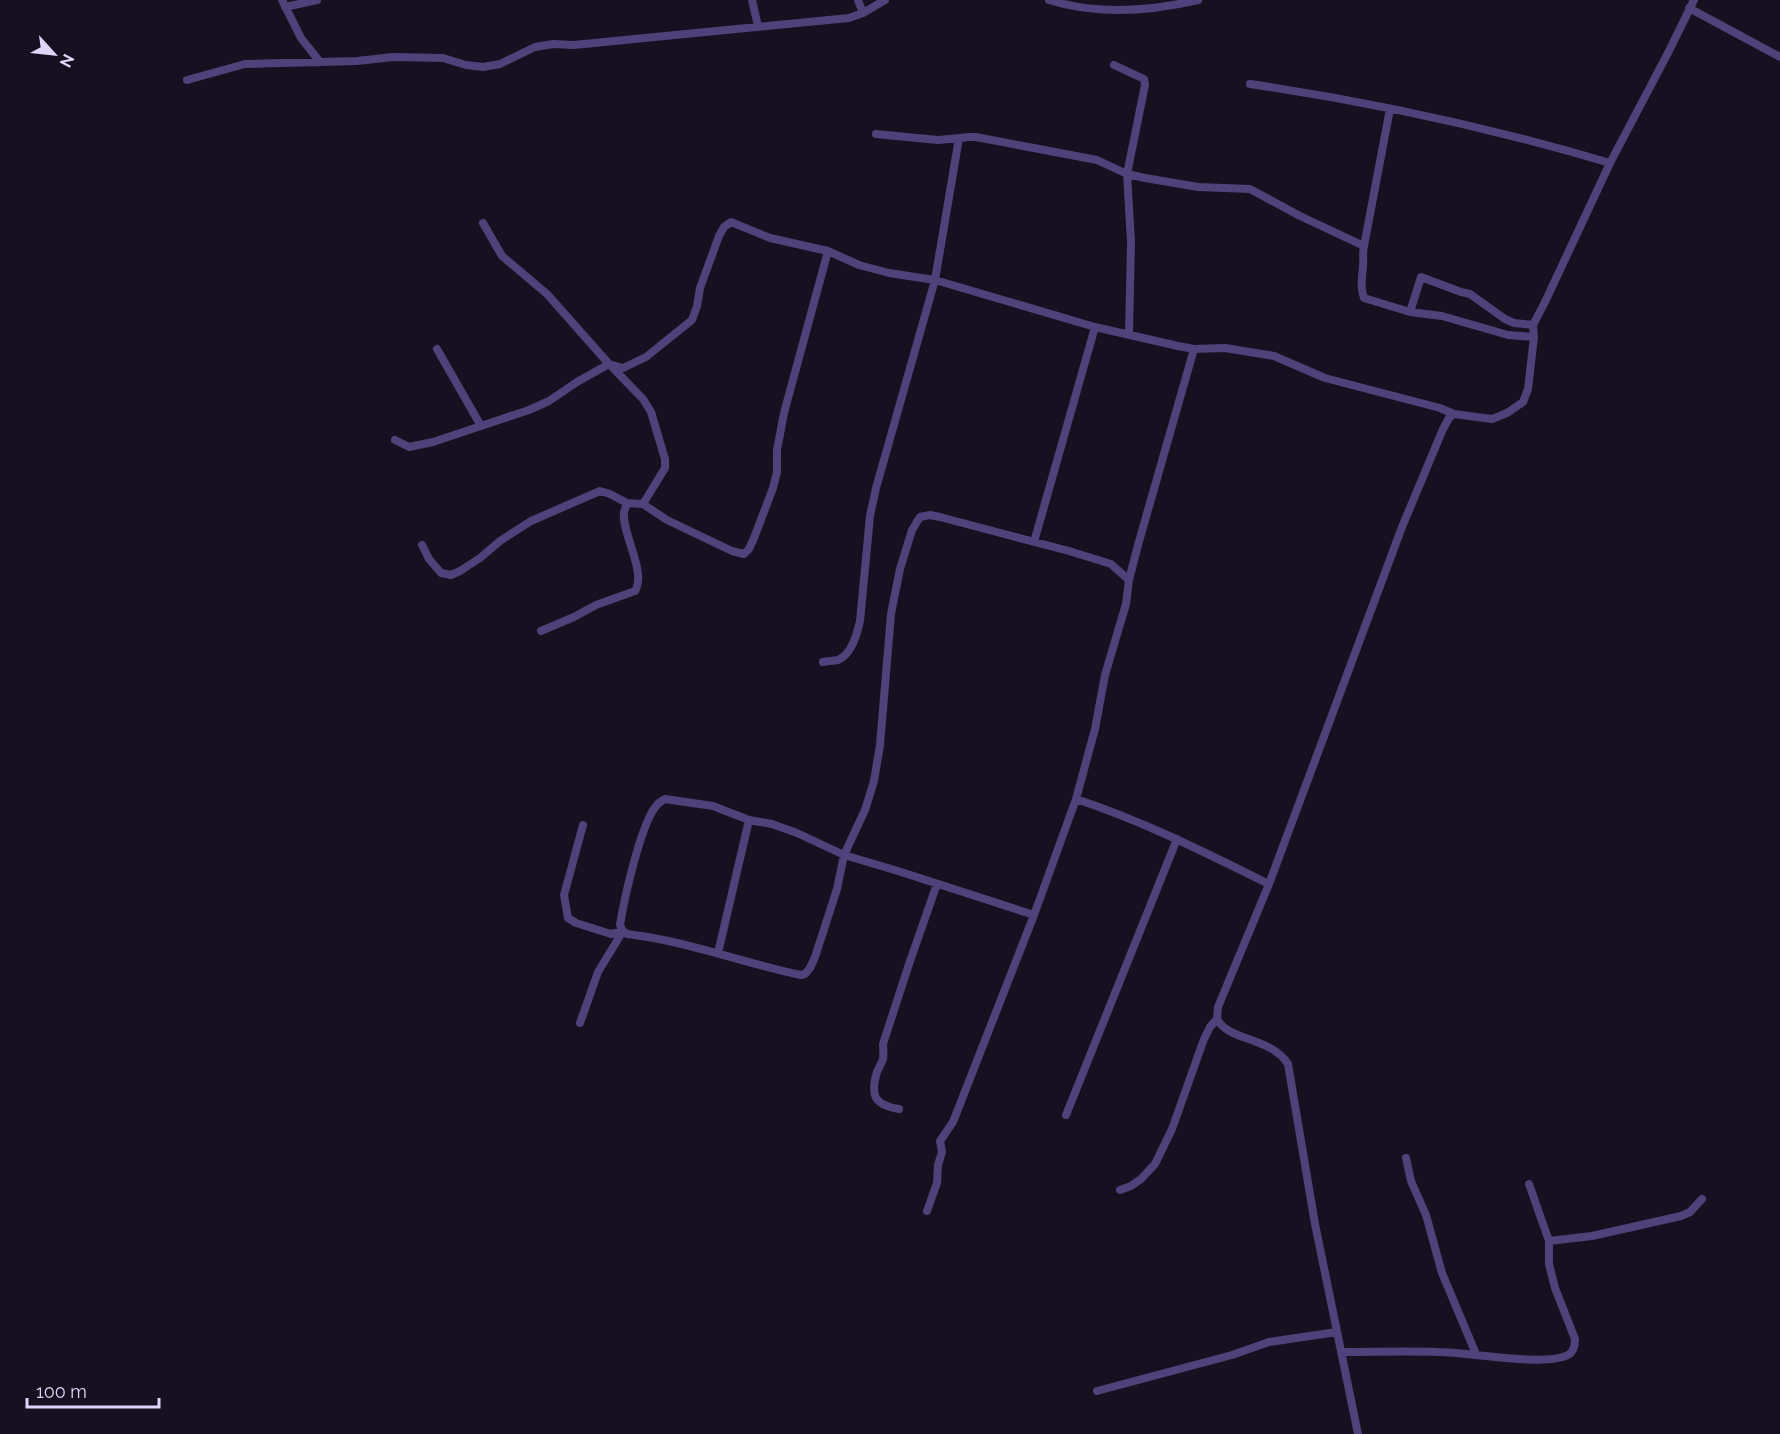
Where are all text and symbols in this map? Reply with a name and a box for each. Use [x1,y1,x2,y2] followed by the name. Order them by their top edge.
[24,24,84,84] north arrow
[56,51,78,70] text: N
[27,1371,159,1409] scale bar
[36,1381,87,1402] text: 100 m

